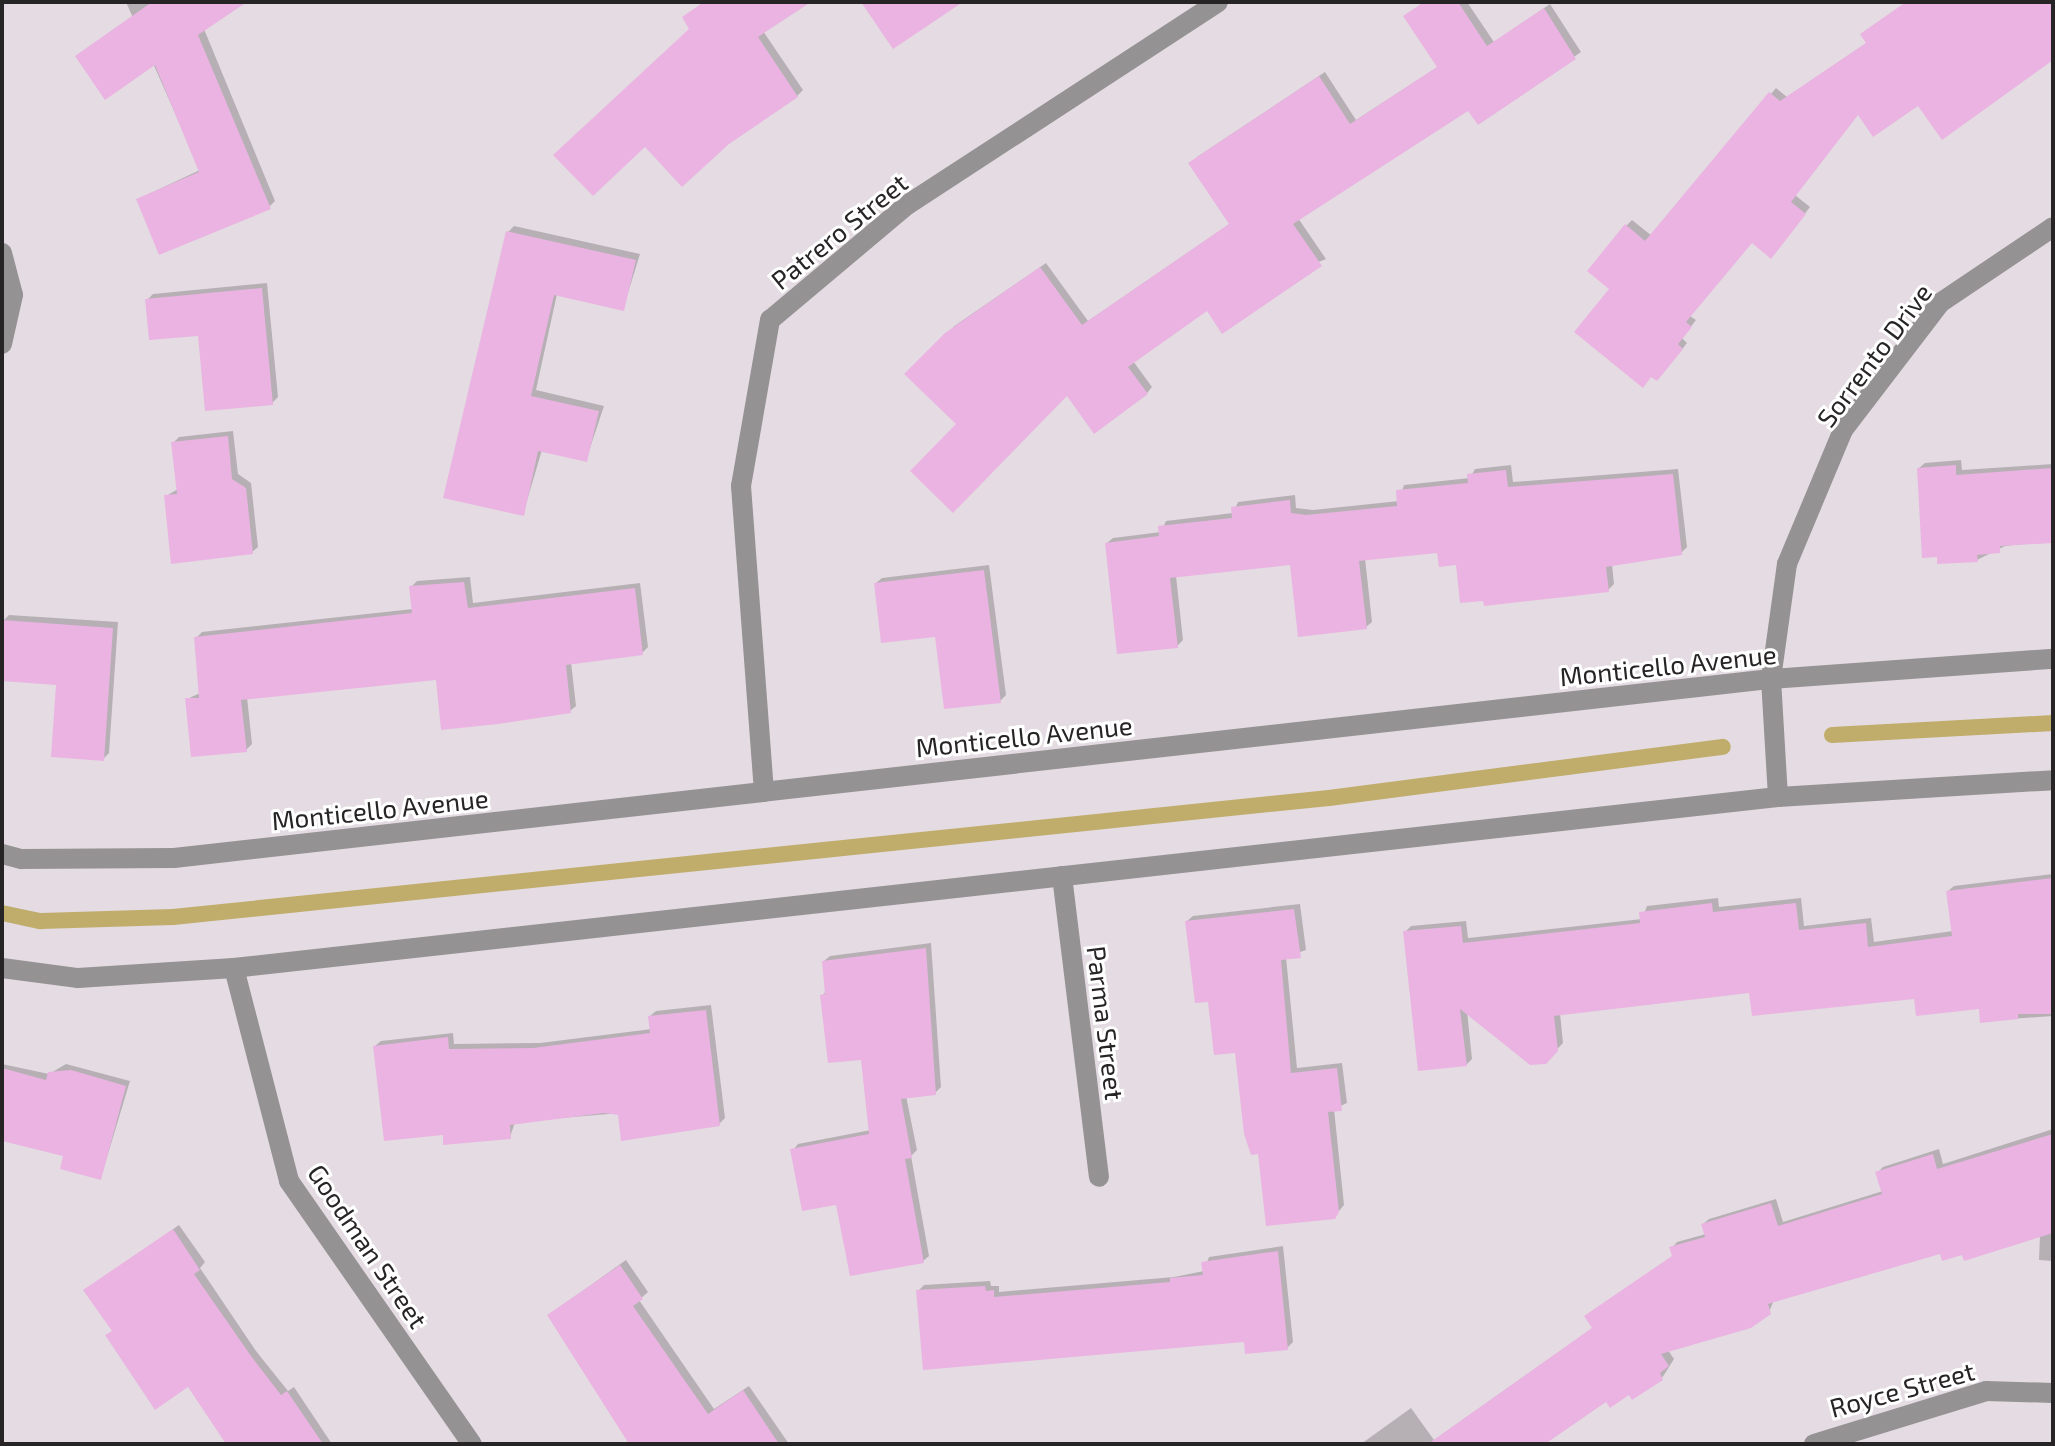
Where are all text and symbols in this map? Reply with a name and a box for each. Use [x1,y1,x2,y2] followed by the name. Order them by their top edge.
[765,167,913,295] street label: Patrero Street
[1810,277,1938,433] street label: Sorrento Drive
[1558,638,1778,692] street label: Monticello Avenue
[914,709,1134,763] street label: Monticello Avenue
[270,782,490,836] street label: Monticello Avenue
[1081,944,1131,1102] street label: Parma Street
[302,1158,434,1334] street label: Goodman Street
[1826,1355,1978,1423] street label: Royce Street

